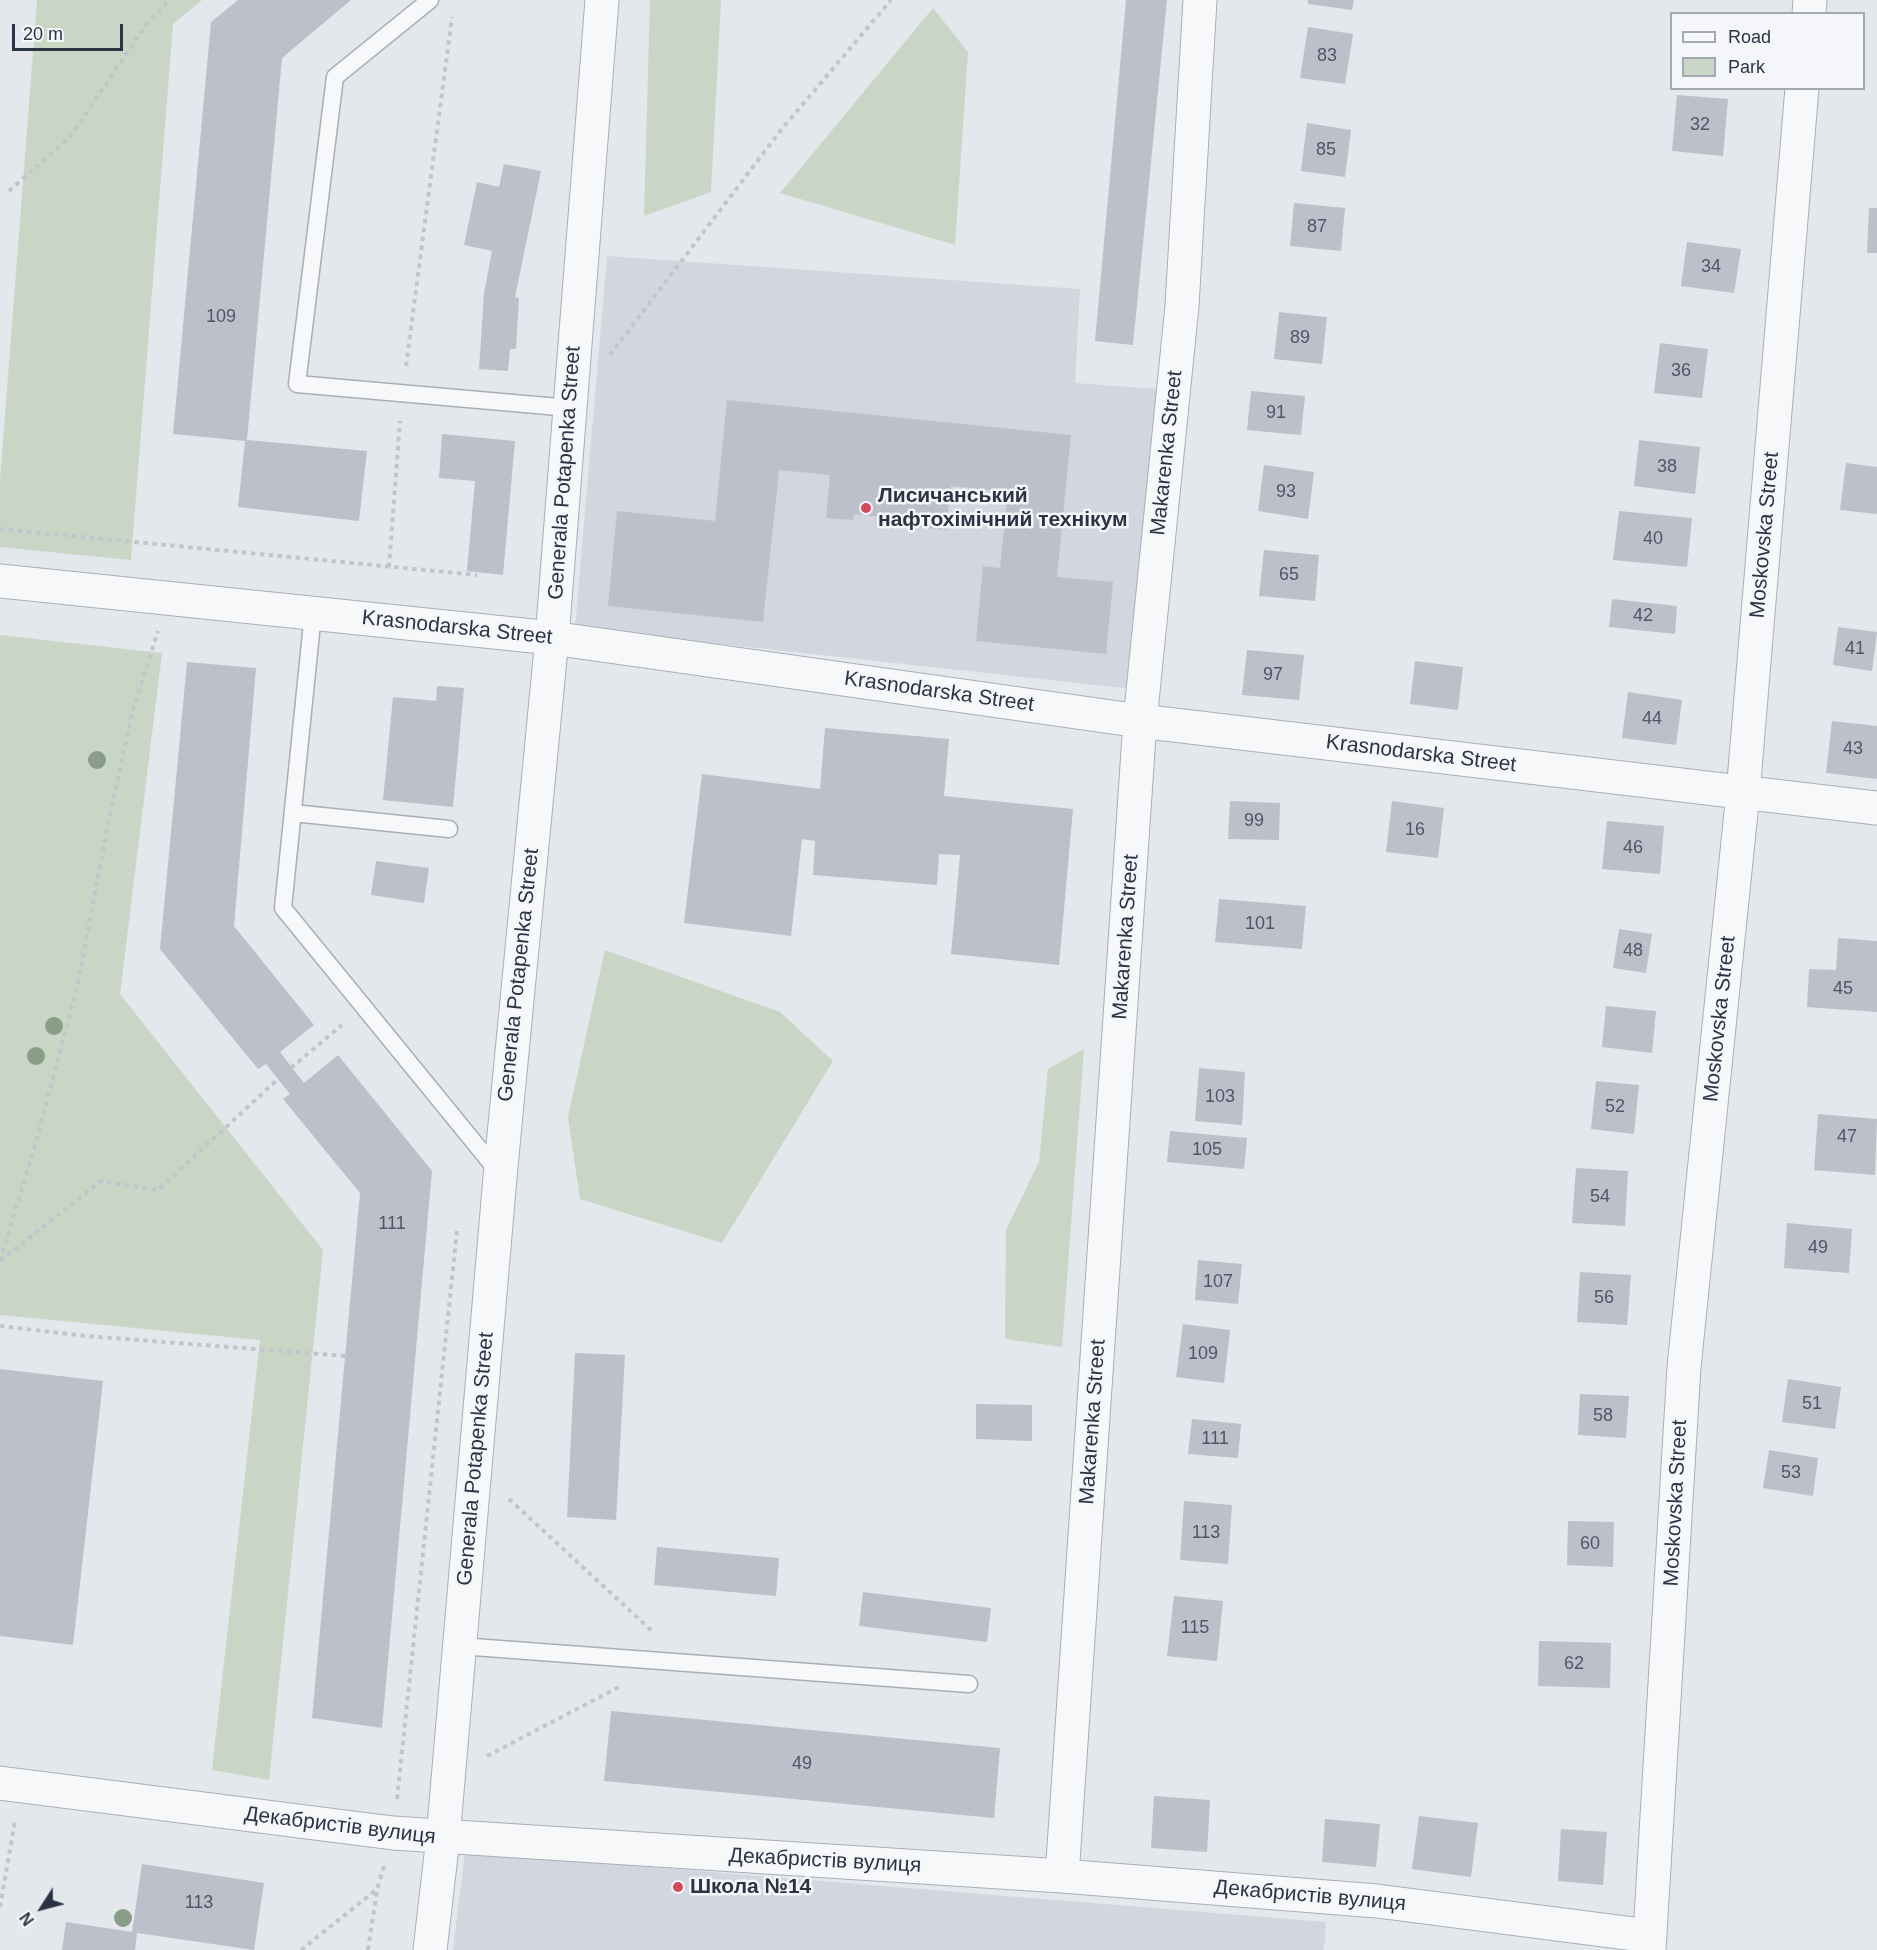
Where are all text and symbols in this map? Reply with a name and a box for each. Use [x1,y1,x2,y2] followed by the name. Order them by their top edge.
[15,12,126,50] scale bar
[1670,12,1865,90] legend
[23,24,63,44] text: 20 m
[1728,27,1771,47] text: Road
[1317,45,1337,67] house number: 83
[1728,57,1765,77] text: Park
[1690,114,1710,136] house number: 32
[1316,139,1336,161] house number: 85
[1307,216,1327,238] house number: 87
[1701,256,1721,278] house number: 34
[206,306,236,328] house number: 109
[1290,327,1310,349] house number: 89
[544,345,586,601] street label: Generala Potapenka Street
[1671,360,1691,382] house number: 36
[1146,369,1188,537] street label: Makarenka Street
[1266,402,1286,424] house number: 91
[1745,451,1785,619] street label: Moskovska Street
[1657,456,1677,478] house number: 38
[1276,481,1296,503] house number: 93
[878,483,1128,533] place label: Лисичанський нафтохімічний технікум
[859,501,873,515] marker: Лисичанський нафтохімічний технікум
[1643,528,1663,550] house number: 40
[1279,564,1299,586] house number: 65
[360,605,554,651] street label: Krasnodarska Street
[1633,605,1653,627] house number: 42
[1845,638,1865,660] house number: 41
[1263,664,1283,686] house number: 97
[842,666,1036,718] street label: Krasnodarska Street
[1642,708,1662,730] house number: 44
[1324,730,1518,778] street label: Krasnodarska Street
[1843,738,1863,760] house number: 43
[1244,810,1264,832] house number: 99
[1405,819,1425,841] house number: 16
[1623,837,1643,859] house number: 46
[493,847,545,1103] street label: Generala Potapenka Street
[1108,853,1144,1021] street label: Makarenka Street
[1245,913,1275,935] house number: 101
[1699,935,1741,1103] street label: Moskovska Street
[1623,940,1643,962] house number: 48
[1833,978,1853,1000] house number: 45
[1205,1086,1235,1108] house number: 103
[1605,1096,1625,1118] house number: 52
[1837,1126,1857,1148] house number: 47
[1192,1139,1222,1161] house number: 105
[1590,1186,1610,1208] house number: 54
[378,1213,406,1235] house number: 111
[1808,1237,1828,1259] house number: 49
[1203,1271,1233,1293] house number: 107
[1594,1287,1614,1309] house number: 56
[452,1331,500,1587] street label: Generala Potapenka Street
[1075,1338,1111,1506] street label: Makarenka Street
[1188,1343,1218,1365] house number: 109
[1802,1393,1822,1415] house number: 51
[1593,1405,1613,1427] house number: 58
[1659,1419,1693,1587] street label: Moskovska Street
[1201,1428,1229,1450] house number: 111
[1781,1462,1801,1484] house number: 53
[1192,1522,1220,1544] house number: 113
[1580,1533,1600,1555] house number: 60
[1181,1617,1209,1639] house number: 115
[1564,1653,1584,1675] house number: 62
[792,1753,812,1775] house number: 49
[243,1802,437,1850] street label: Декабристів вулиця
[728,1843,922,1879] street label: Декабристів вулиця
[690,1874,811,1900] place label: Школа №14
[1213,1875,1407,1917] street label: Декабристів вулиця
[12,1878,72,1938] north arrow
[671,1880,685,1894] marker: Школа №14
[185,1892,213,1914] house number: 113
[17,1909,37,1929] text: N

